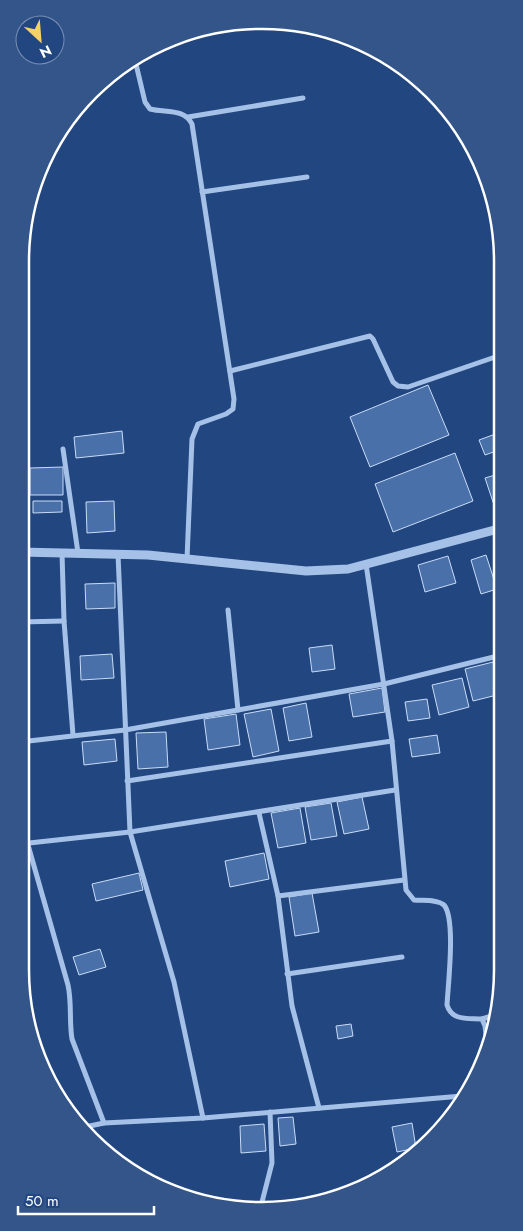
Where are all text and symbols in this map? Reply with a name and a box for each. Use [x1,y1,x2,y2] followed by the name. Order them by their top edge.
[15,15,65,65] north arrow
[36,40,55,63] text: N
[18,1184,154,1216] scale bar
[25,1190,59,1212] text: 50 m

